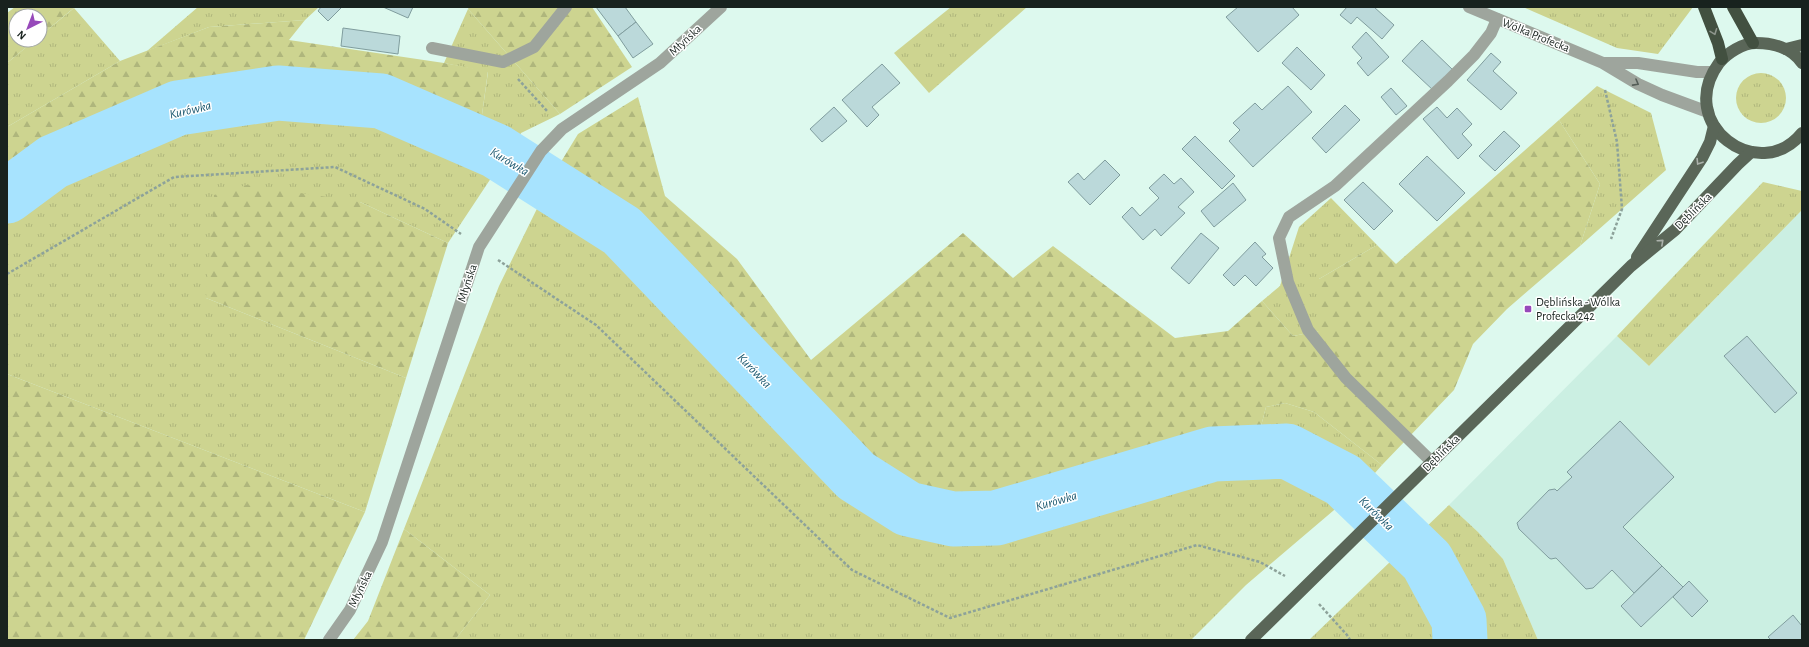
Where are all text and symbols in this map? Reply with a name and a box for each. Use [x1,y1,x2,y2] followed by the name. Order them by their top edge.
[8,8,48,48] north arrow
[1500,16,1572,54] street label: Wólka Profecka
[667,22,704,58] street label: Młyńska
[15,28,28,42] text: N
[1710,29,1718,36] one-way arrow
[1632,78,1639,85] one-way arrow
[168,99,213,122] water label: Kurówka
[488,146,531,179] water label: Kurówka
[1696,158,1704,165] one-way arrow
[1672,190,1714,232] street label: Dęblińska
[1656,239,1664,247] one-way arrow
[455,262,480,304] street label: Młyńska
[1536,296,1621,322] place label: Dęblińska - Wólka Profecka 242
[1523,304,1533,314] marker: Dęblińska - Wólka Profecka 242
[734,351,774,391] water label: Kurówka
[1420,432,1462,474] street label: Dęblińska
[1034,489,1079,514] water label: Kurówka
[1356,495,1396,534] water label: Kurówka
[346,568,375,610] street label: Młyńska

